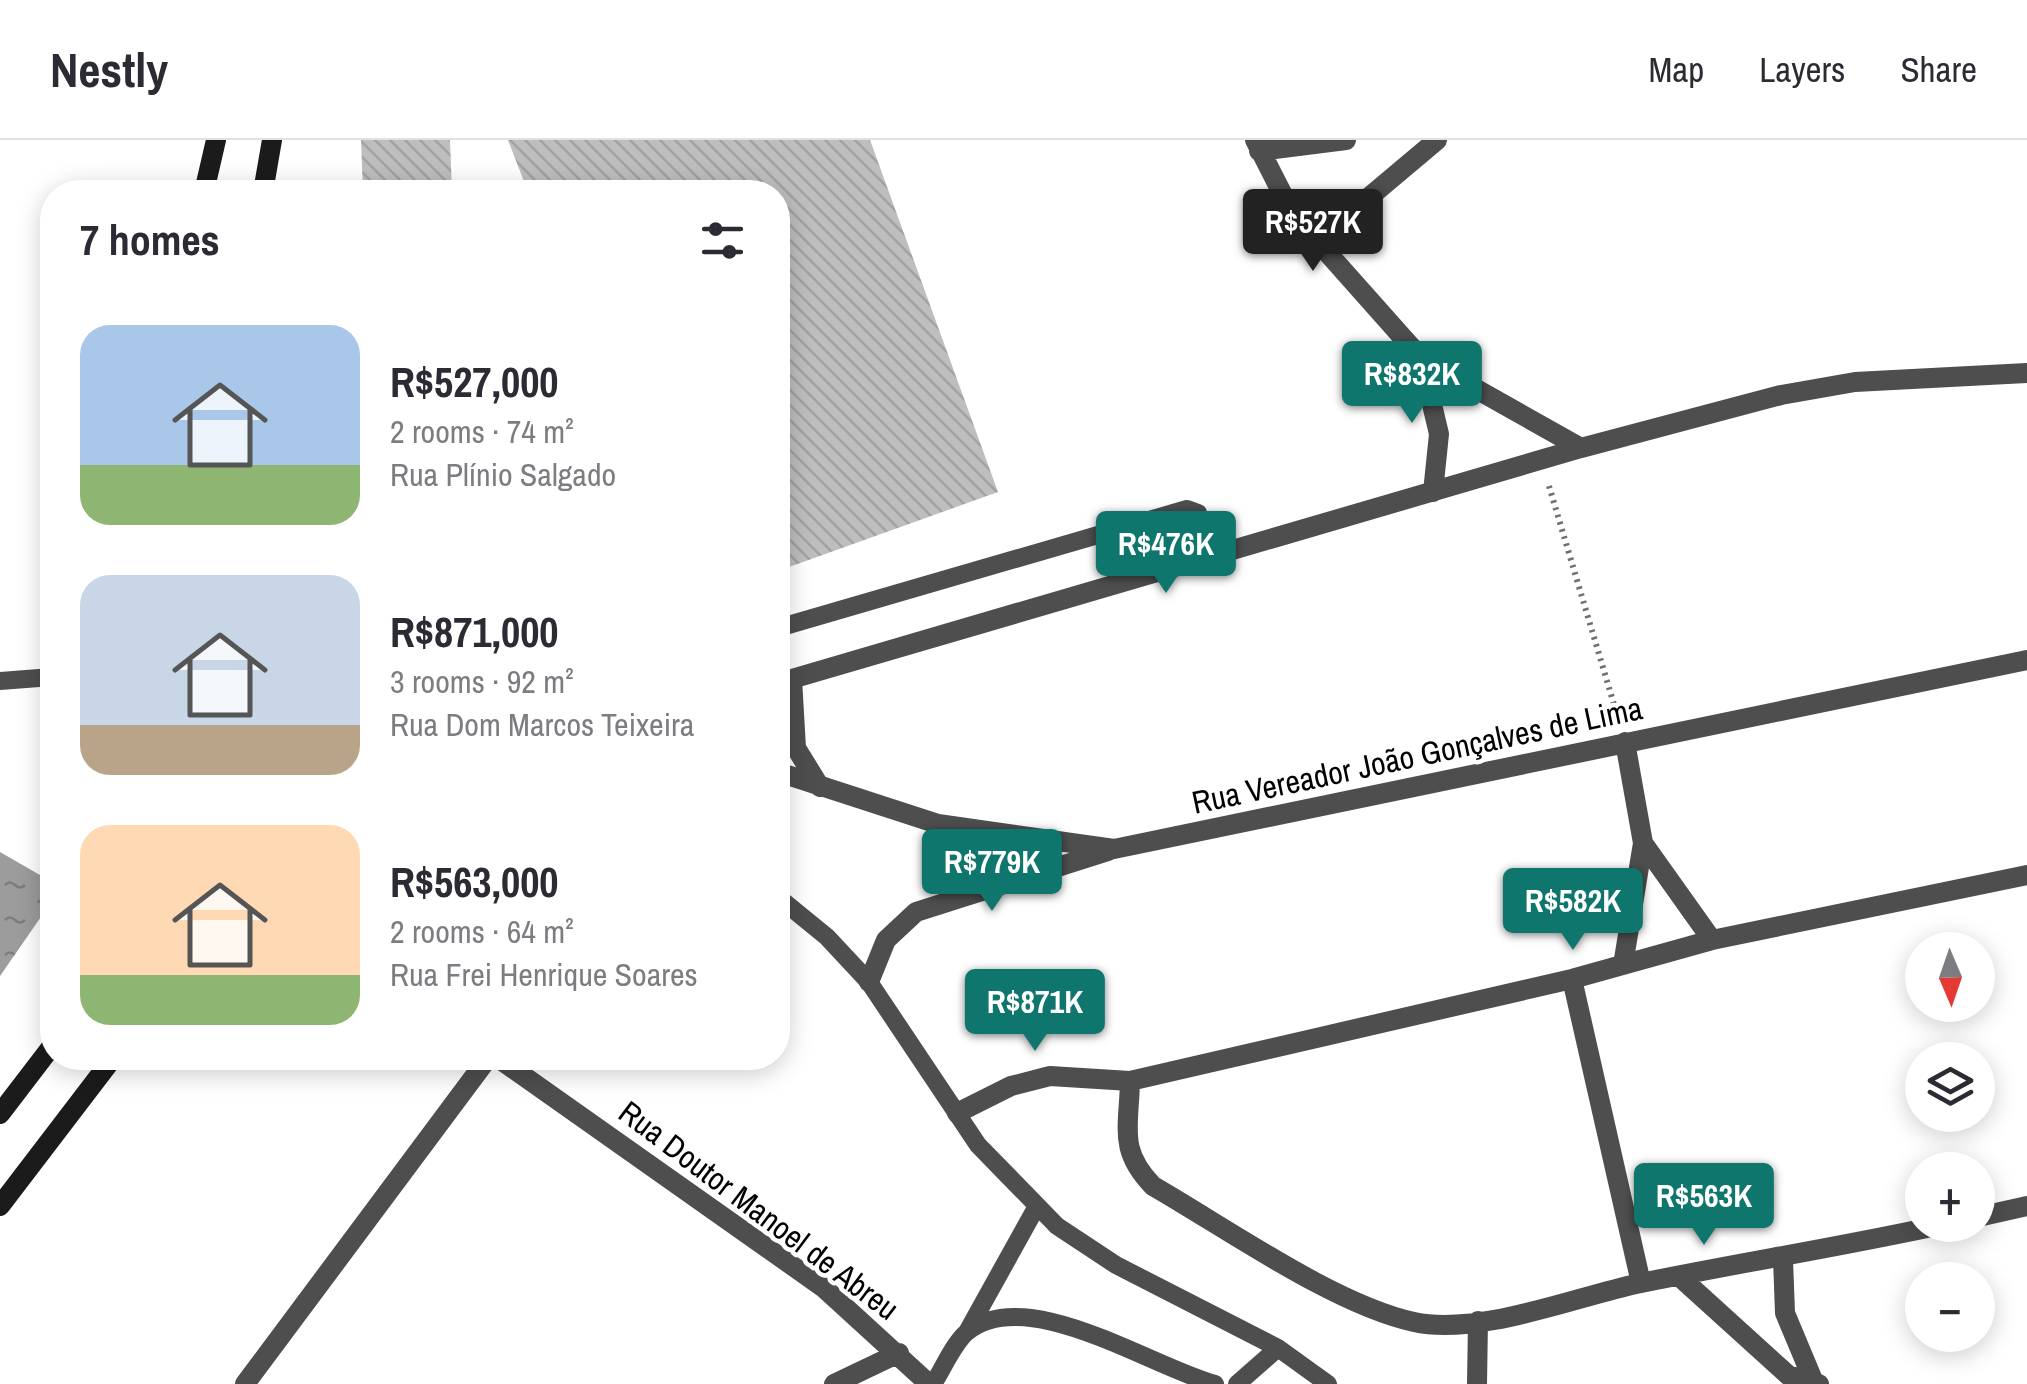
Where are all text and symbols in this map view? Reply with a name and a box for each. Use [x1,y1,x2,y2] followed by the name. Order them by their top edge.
[50,37,168,102] text: Nestly
[1648,46,1704,93] text: Map
[1759,46,1845,93] text: Layers
[1900,46,1977,93] text: Share
[1232,189,1394,274] pin: R$527K
[1265,200,1361,243] text: R$527K
[80,212,220,268] text: 7 homes
[695,213,750,268] icon: filters
[1331,341,1493,426] pin: R$832K
[1364,352,1460,395] text: R$832K
[390,354,559,410] text: R$527,000
[160,365,280,485] icon: home
[390,410,574,453] text: 2 rooms · 74 m²
[390,453,616,496] text: Rua Plínio Salgado
[1085,511,1247,596] pin: R$476K
[1118,522,1214,565] text: R$476K
[390,604,559,660] text: R$871,000
[160,615,280,735] icon: home
[390,660,574,703] text: 3 rooms · 92 m²
[1188,686,1647,824] street label: Rua Vereador João Gonçalves de Lima
[390,703,694,746] text: Rua Dom Marcos Teixeira
[911,829,1073,914] pin: R$779K
[944,840,1040,883] text: R$779K
[390,854,559,910] text: R$563,000
[160,865,280,985] icon: home
[1492,868,1654,953] pin: R$582K
[1525,879,1621,922] text: R$582K
[390,910,574,953] text: 2 rooms · 64 m²
[1905,932,1995,1022] north arrow
[1905,932,1995,1352] map controls
[390,953,698,996] text: Rua Frei Henrique Soares
[954,969,1116,1054] pin: R$871K
[987,980,1083,1023] text: R$871K
[1905,1042,1995,1132] button: layers
[610,1091,908,1329] street label: Rua Doutor Manoel de Abreu
[1905,1152,1995,1242] button: +
[1623,1163,1785,1248] pin: R$563K
[1656,1174,1752,1217] text: R$563K
[1905,1262,1995,1352] button: −

